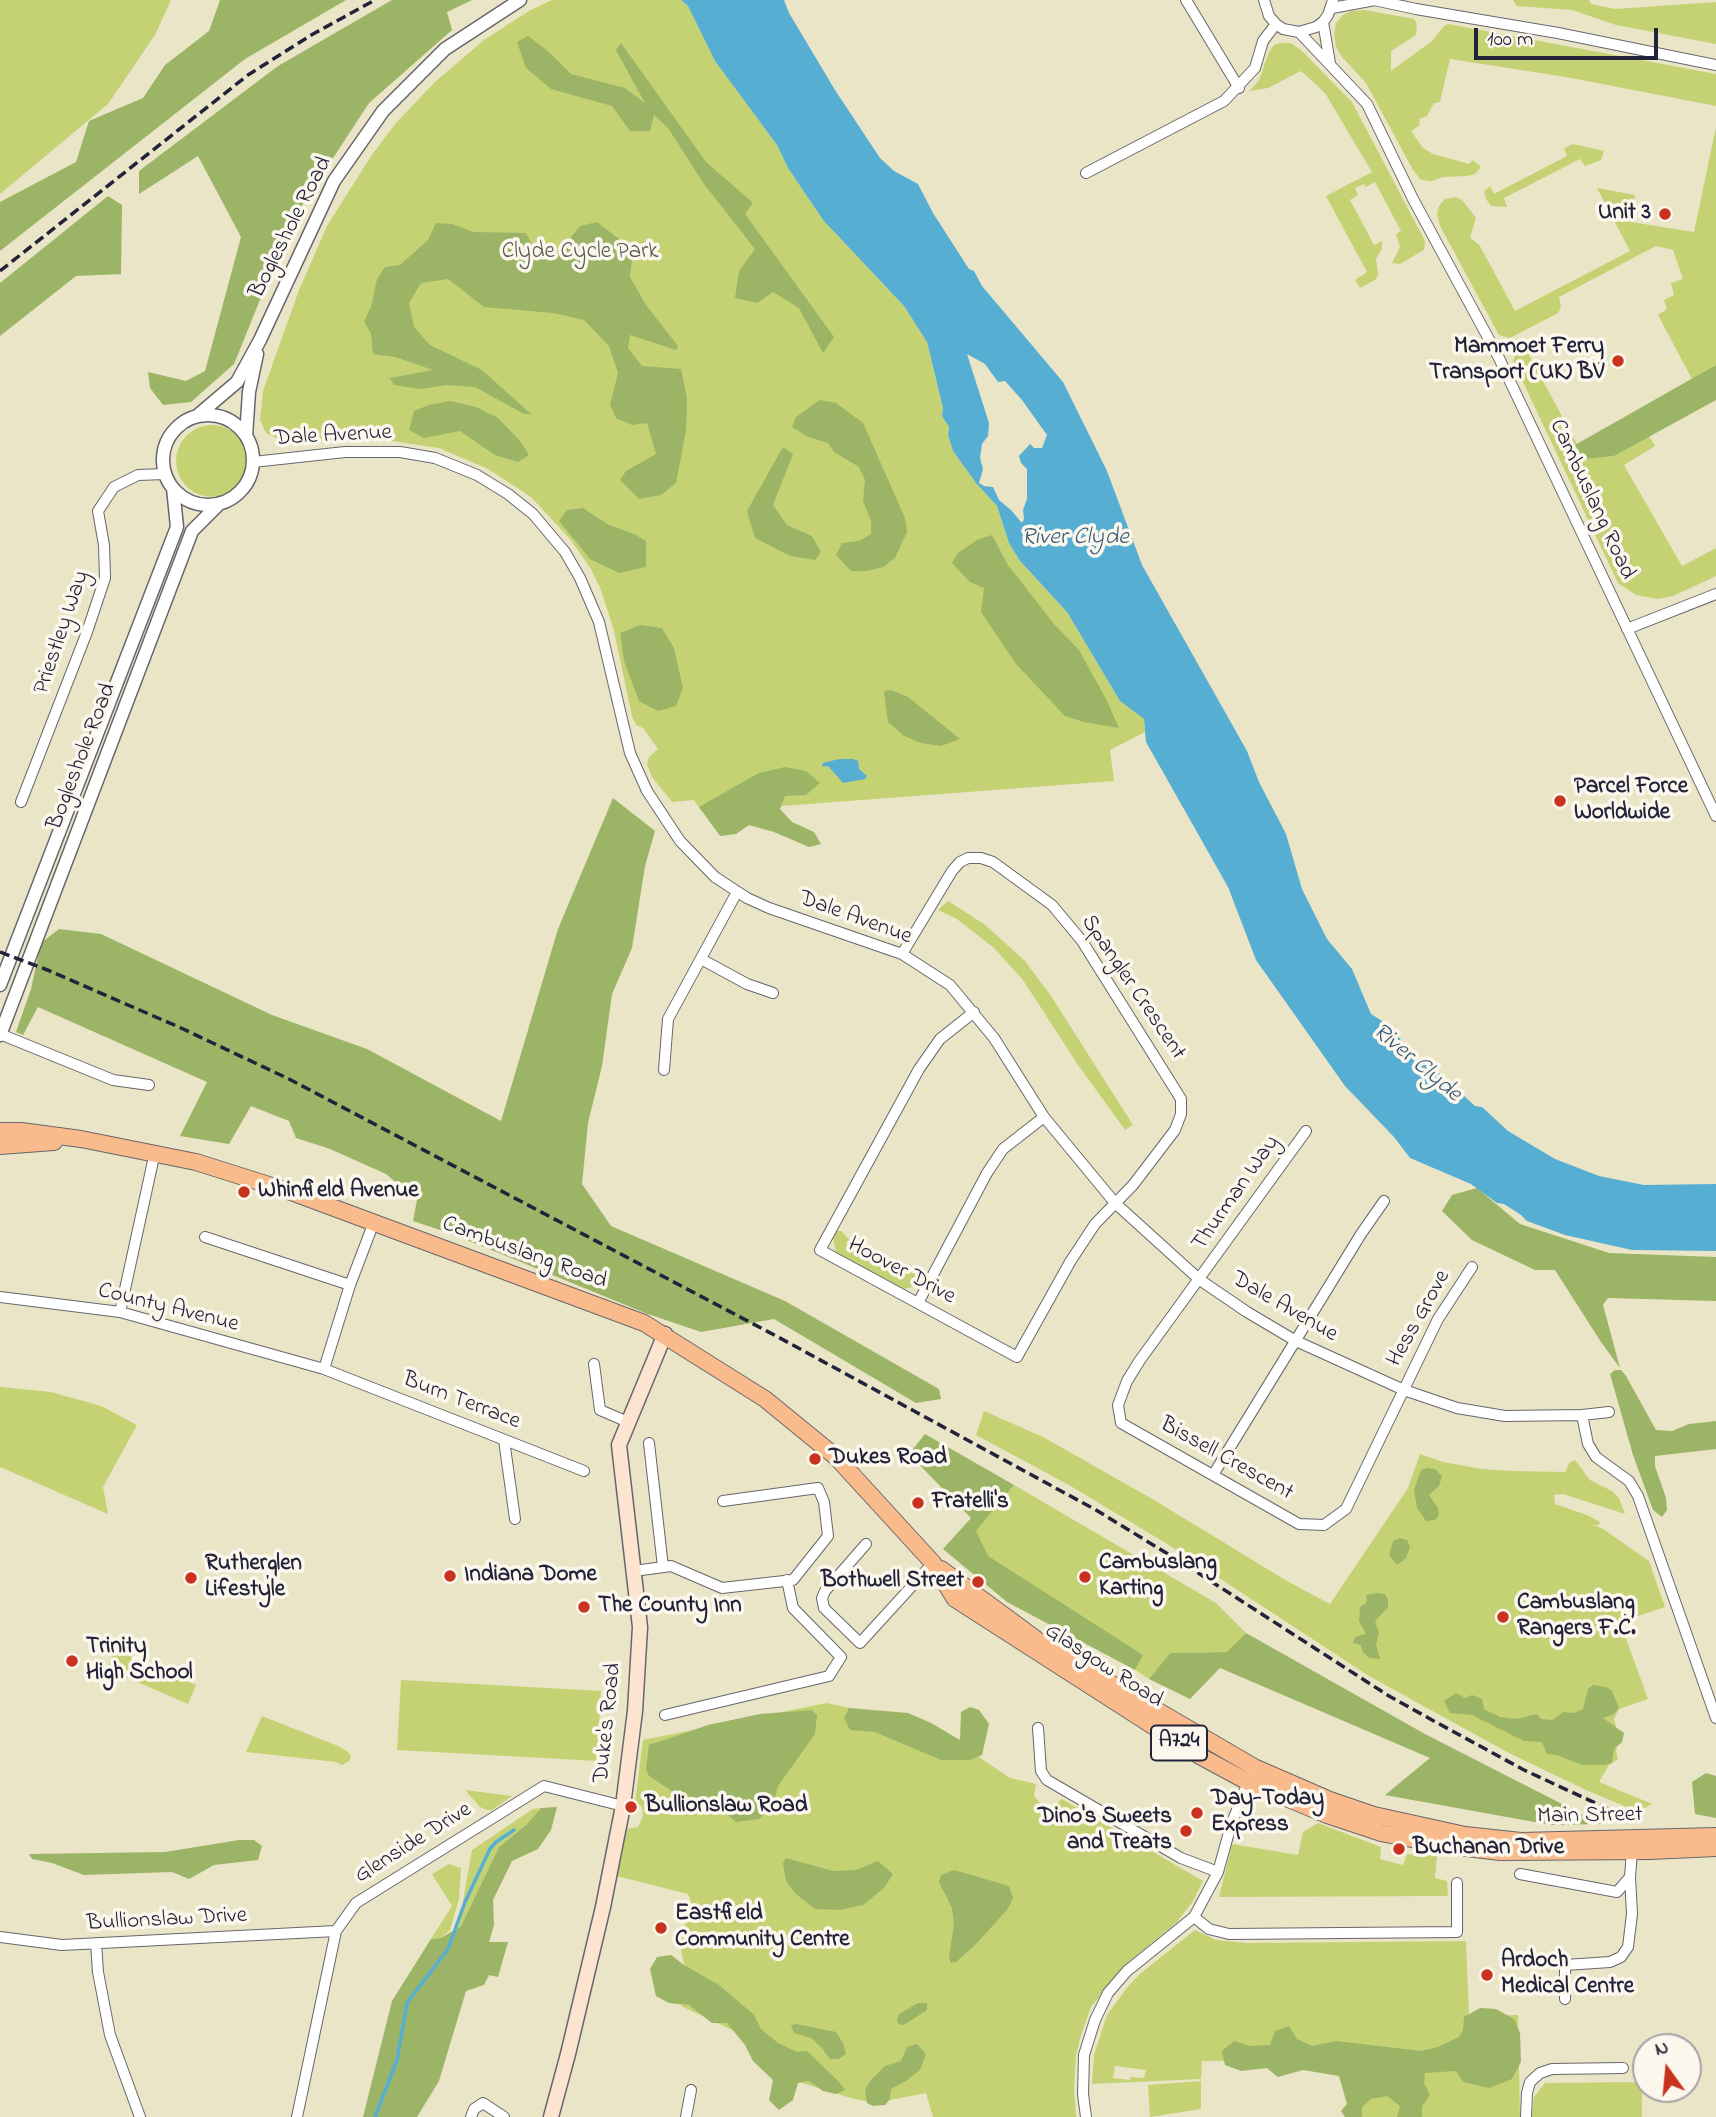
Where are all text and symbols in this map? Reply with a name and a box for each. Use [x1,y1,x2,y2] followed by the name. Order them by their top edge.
[1478,14,1662,58] scale bar
[1487,25,1533,55] text: 100 m
[245,153,339,303] street label: Bogleshole Road
[1598,200,1651,228] place label: Unit 3
[1657,206,1673,222] marker: Unit 3
[502,239,658,267] park label: Clyde Cycle Park
[1429,334,1604,388] place label: Mammoet Ferry Transport (UK) BV
[1610,353,1626,369] marker: Mammoet Ferry Transport (UK) BV
[1542,416,1640,584] street label: Cambuslang Road
[273,420,393,454] street label: Dale Avenue
[1021,525,1129,553] water label: River Clyde
[29,568,97,698] street label: Priestley Way
[42,680,124,834] street label: Bogleshole Road
[1574,774,1688,828] place label: Parcel Force Worldwide
[1552,793,1568,809] marker: Parcel Force Worldwide
[795,886,915,952] street label: Dale Avenue
[1073,910,1191,1066] street label: Spangler Crescent
[1366,1018,1466,1110] water label: River Clyde
[1187,1131,1287,1257] street label: Thurman Way
[258,1178,419,1206] place label: Whinfield Avenue
[236,1184,252,1200] marker: Whinfield Avenue
[438,1211,610,1297] street label: Cambuslang Road
[842,1232,960,1312] street label: Hoover Drive
[1382,1266,1458,1372] street label: Hess Grove
[1226,1267,1342,1349] street label: Dale Avenue
[95,1278,241,1340] street label: County Avenue
[398,1367,524,1437] street label: Burn Terrace
[1155,1412,1297,1508] street label: Bissell Crescent
[829,1445,947,1473] place label: Dukes Road
[807,1451,823,1467] marker: Dukes Road
[932,1489,1009,1517] place label: Fratelli's
[910,1495,926,1511] marker: Fratelli's
[1099,1550,1217,1604] place label: Cambuslang Karting
[205,1551,302,1605] place label: Rutherglen Lifestyle
[464,1562,597,1590] place label: Indiana Dome
[442,1568,458,1584] marker: Indiana Dome
[821,1568,964,1596] place label: Bothwell Street
[1077,1569,1093,1585] marker: Cambuslang Karting
[183,1570,199,1586] marker: Rutherglen Lifestyle
[970,1574,986,1590] marker: Bothwell Street
[1517,1590,1636,1644] place label: Cambuslang Rangers F.C.
[598,1593,742,1621] place label: The County Inn
[576,1599,592,1615] marker: The County Inn
[1495,1609,1511,1625] marker: Cambuslang Rangers F.C.
[1039,1619,1167,1715] street label: Glasgow Road
[86,1634,193,1688] place label: Trinity High School
[64,1653,80,1669] marker: Trinity High School
[589,1662,629,1784] street label: Duke's Road
[1151,1726,1207,1760] road number: A724
[1211,1786,1324,1840] place label: Day-Today Express
[645,1793,808,1821] place label: Bullionslaw Road
[350,1797,478,1891] street label: Glenside Drive
[623,1799,639,1815] marker: Bullionslaw Road
[1537,1802,1643,1832] street label: Main Street
[1038,1804,1172,1858] place label: Dino's Sweets and Treats
[1189,1805,1205,1821] marker: Day-Today Express
[1178,1823,1194,1839] marker: Dino's Sweets and Treats
[1413,1835,1564,1863] place label: Buchanan Drive
[1391,1841,1407,1857] marker: Buchanan Drive
[675,1901,850,1955] place label: Eastfield Community Centre
[86,1903,248,1939] street label: Bullionslaw Drive
[653,1920,669,1936] marker: Eastfield Community Centre
[1501,1948,1634,2002] place label: Ardoch Medical Centre
[1479,1967,1495,1983] marker: Ardoch Medical Centre
[1632,2033,1702,2103] north arrow
[1652,2034,1672,2064] text: N

